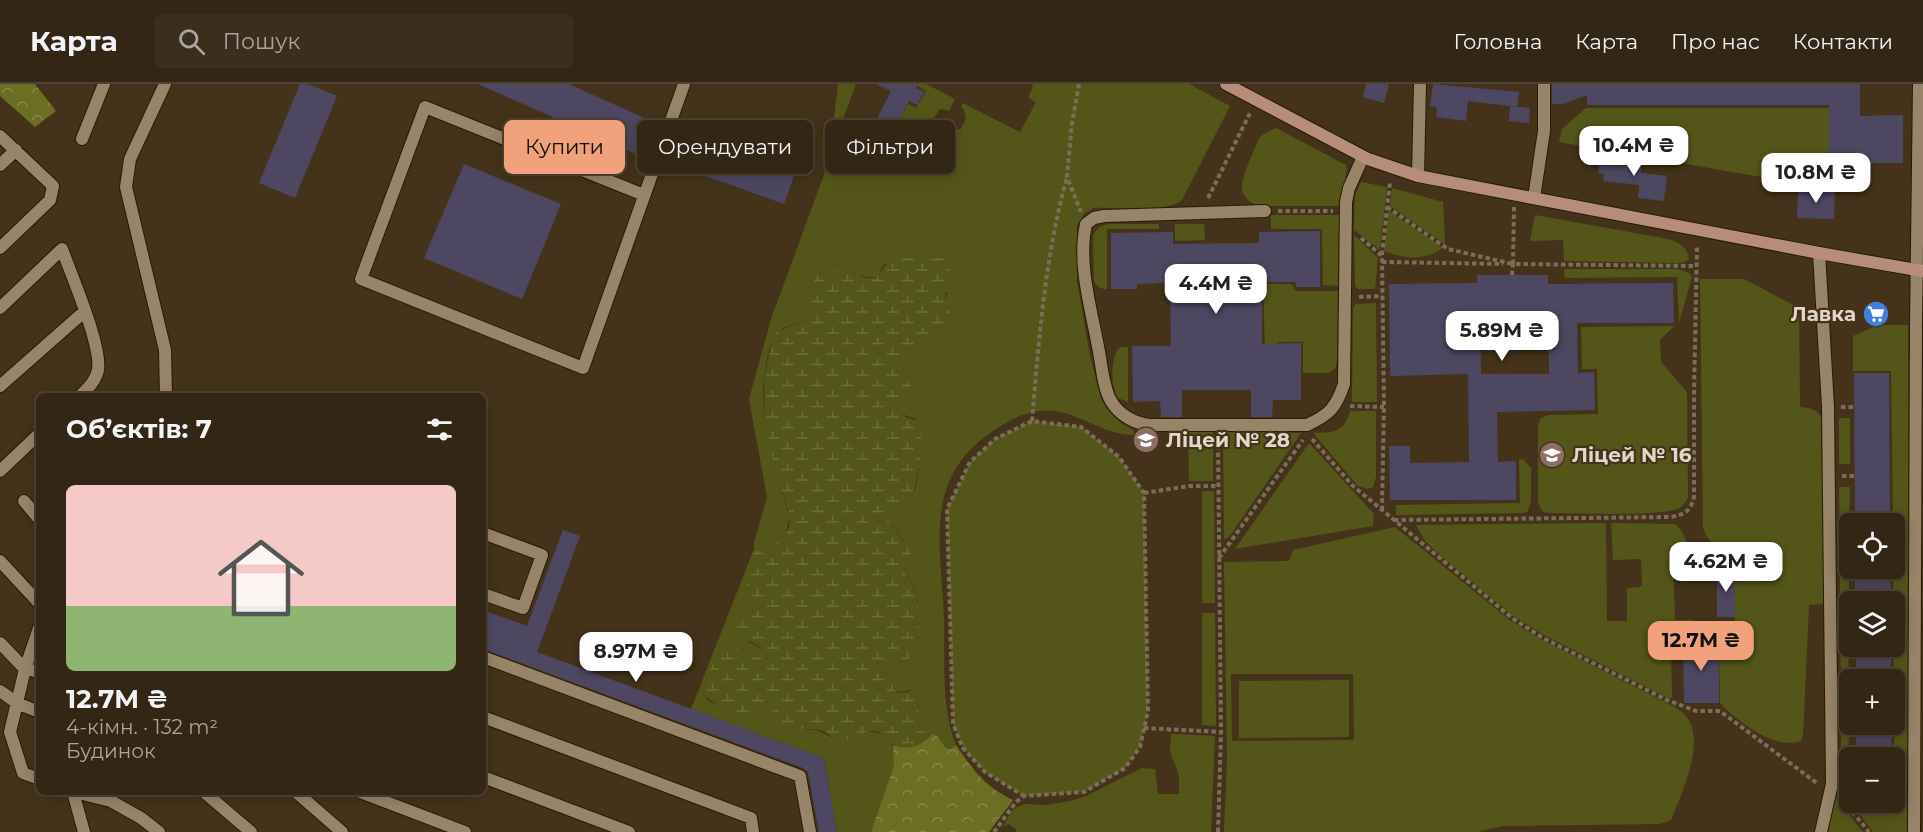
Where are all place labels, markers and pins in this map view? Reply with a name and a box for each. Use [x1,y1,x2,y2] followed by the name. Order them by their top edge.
[1579,126,1689,177] pin: 10.4M ₴
[1761,153,1871,204] pin: 10.8M ₴
[1167,264,1265,315] pin: 4.4M ₴
[1861,299,1891,329] supermarket icon: Лавка
[1791,302,1856,326] place label: Лавка
[1447,311,1557,362] pin: 5.89M ₴
[1131,425,1161,455] school or university icon: Ліцей № 28
[1166,428,1290,452] place label: Ліцей № 28
[1537,440,1567,470] school or university icon: Ліцей № 16
[1572,443,1692,467] place label: Ліцей № 16
[1671,542,1781,593] pin: 4.62M ₴
[1646,621,1756,672] pin: 12.7M ₴
[581,632,691,683] pin: 8.97M ₴

